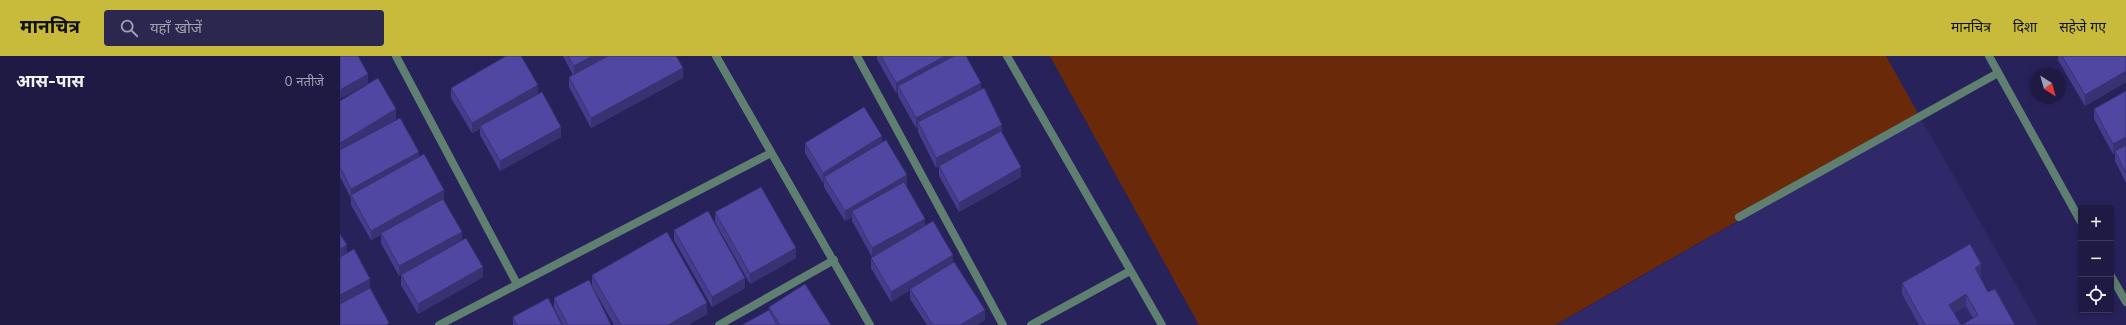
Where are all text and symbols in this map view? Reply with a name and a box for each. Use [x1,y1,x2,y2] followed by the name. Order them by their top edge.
[104,10,384,46] search box
[20,15,80,38] text: मानचित्र
[118,17,140,39] icon: search
[150,18,202,37] text: यहाँ खोजें
[1951,18,1991,35] text: मानचित्र
[2013,18,2037,35] text: दिशा
[2059,18,2106,35] text: सहेजे गए
[2030,68,2066,104] north arrow
[16,71,84,91] text: आस-पास
[285,73,324,89] text: 0 नतीजे
[2078,205,2114,313] map controls
[2078,205,2114,241] button: +
[2078,241,2114,277] button: −
[2078,277,2114,313] button: locate

